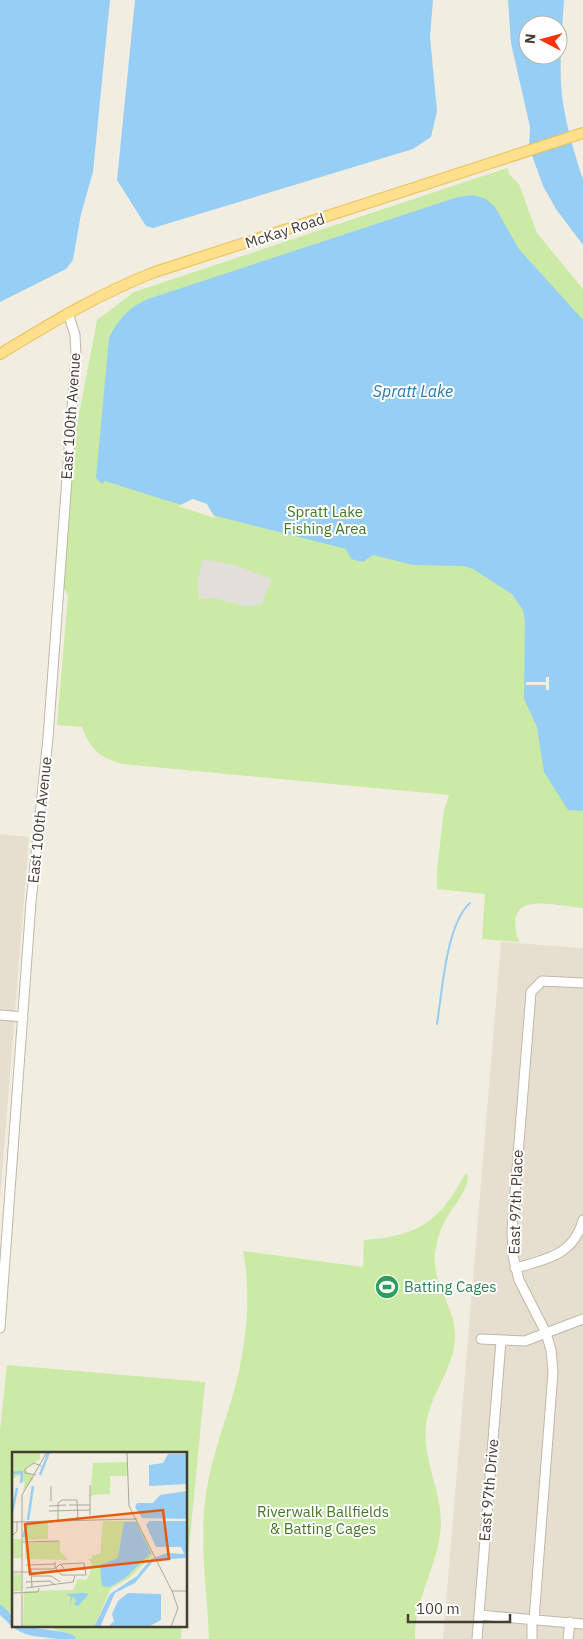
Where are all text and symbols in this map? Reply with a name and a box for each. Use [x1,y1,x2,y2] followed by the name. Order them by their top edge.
[518,15,568,65] north arrow
[521,33,540,45] text: N
[243,209,327,252] street label: McKay Road
[57,352,84,480] street label: East 100th Avenue
[373,381,453,401] water label: Spratt Lake
[284,502,366,538] park label: Spratt Lake Fishing Area
[23,756,56,884] street label: East 100th Avenue
[504,1149,527,1255] street label: East 97th Place
[374,1274,400,1300] sports icon: Batting Cages
[404,1277,497,1296] place label: Batting Cages
[475,1438,502,1542] street label: East 97th Drive
[12,1452,188,1626] inset map
[257,1502,389,1538] park label: Riverwalk Ballfields & Batting Cages
[408,1592,510,1624] scale bar
[416,1599,460,1618] text: 100 m

